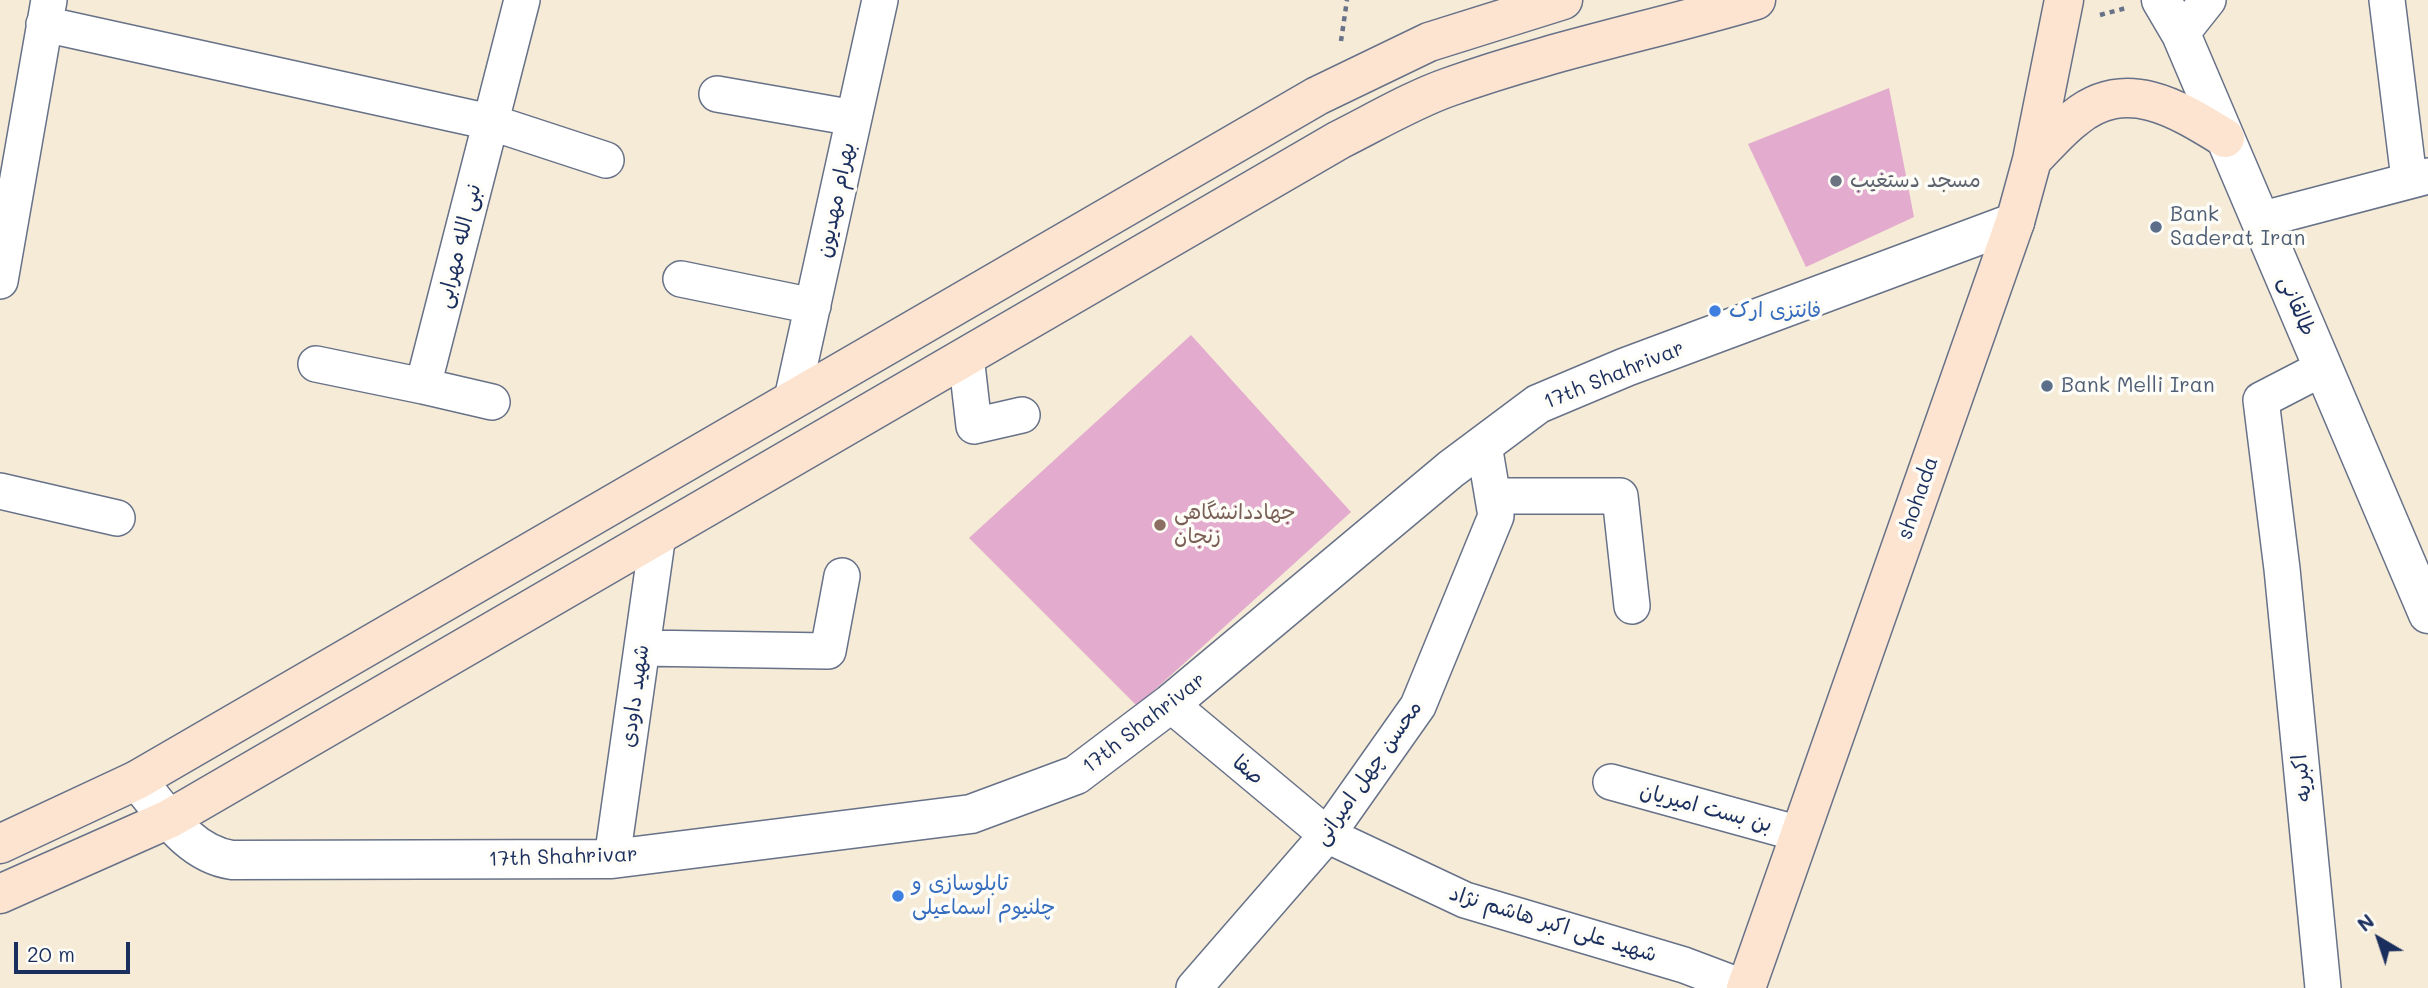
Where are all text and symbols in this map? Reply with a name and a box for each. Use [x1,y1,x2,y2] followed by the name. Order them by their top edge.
[811,140,861,260] street label: بهرام مهدیون
[1850,168,1981,194] place label: مسجد دستغیب
[1828,173,1844,189] marker: مسجد دستغیب
[431,181,487,311] street label: نبی الله مهرابی
[2170,202,2305,252] place label: Bank Saderat Iran
[2148,219,2164,235] marker: Bank Saderat Iran
[2273,272,2321,340] street label: طالقانی
[1729,298,1821,324] place label: فانتزی ارک
[1707,303,1723,319] marker: فانتزی ارک
[1540,335,1688,415] street label: 17th Shahrivar
[2061,373,2215,399] place label: Bank Melli Iran
[2039,378,2055,394] marker: Bank Melli Iran
[1892,453,1944,543] street label: shohada
[1174,500,1296,550] place label: جهاددانشگاهی زنجان
[1152,517,1168,533] marker: جهاددانشگاهی زنجان
[615,643,655,749] street label: شهید داودی
[1077,667,1211,779] street label: 17th Shahrivar
[1309,696,1427,850] street label: محسن چهل امیرانی
[1227,750,1269,790] street label: صفا
[2287,753,2317,803] street label: اکبریه
[1637,778,1775,838] street label: بن بست امیریان
[488,842,638,872] street label: 17th Shahrivar
[912,871,1055,921] place label: تابلوسازی و چلنیوم اسماعیلی
[1446,880,1660,968] street label: شهید علی اکبر هاشم نژاد
[890,888,906,904] marker: تابلوسازی و چلنیوم اسماعیلی
[2344,904,2414,974] north arrow
[2352,908,2379,937] text: N
[18,928,133,972] scale bar
[27,940,75,967] text: 20 m

